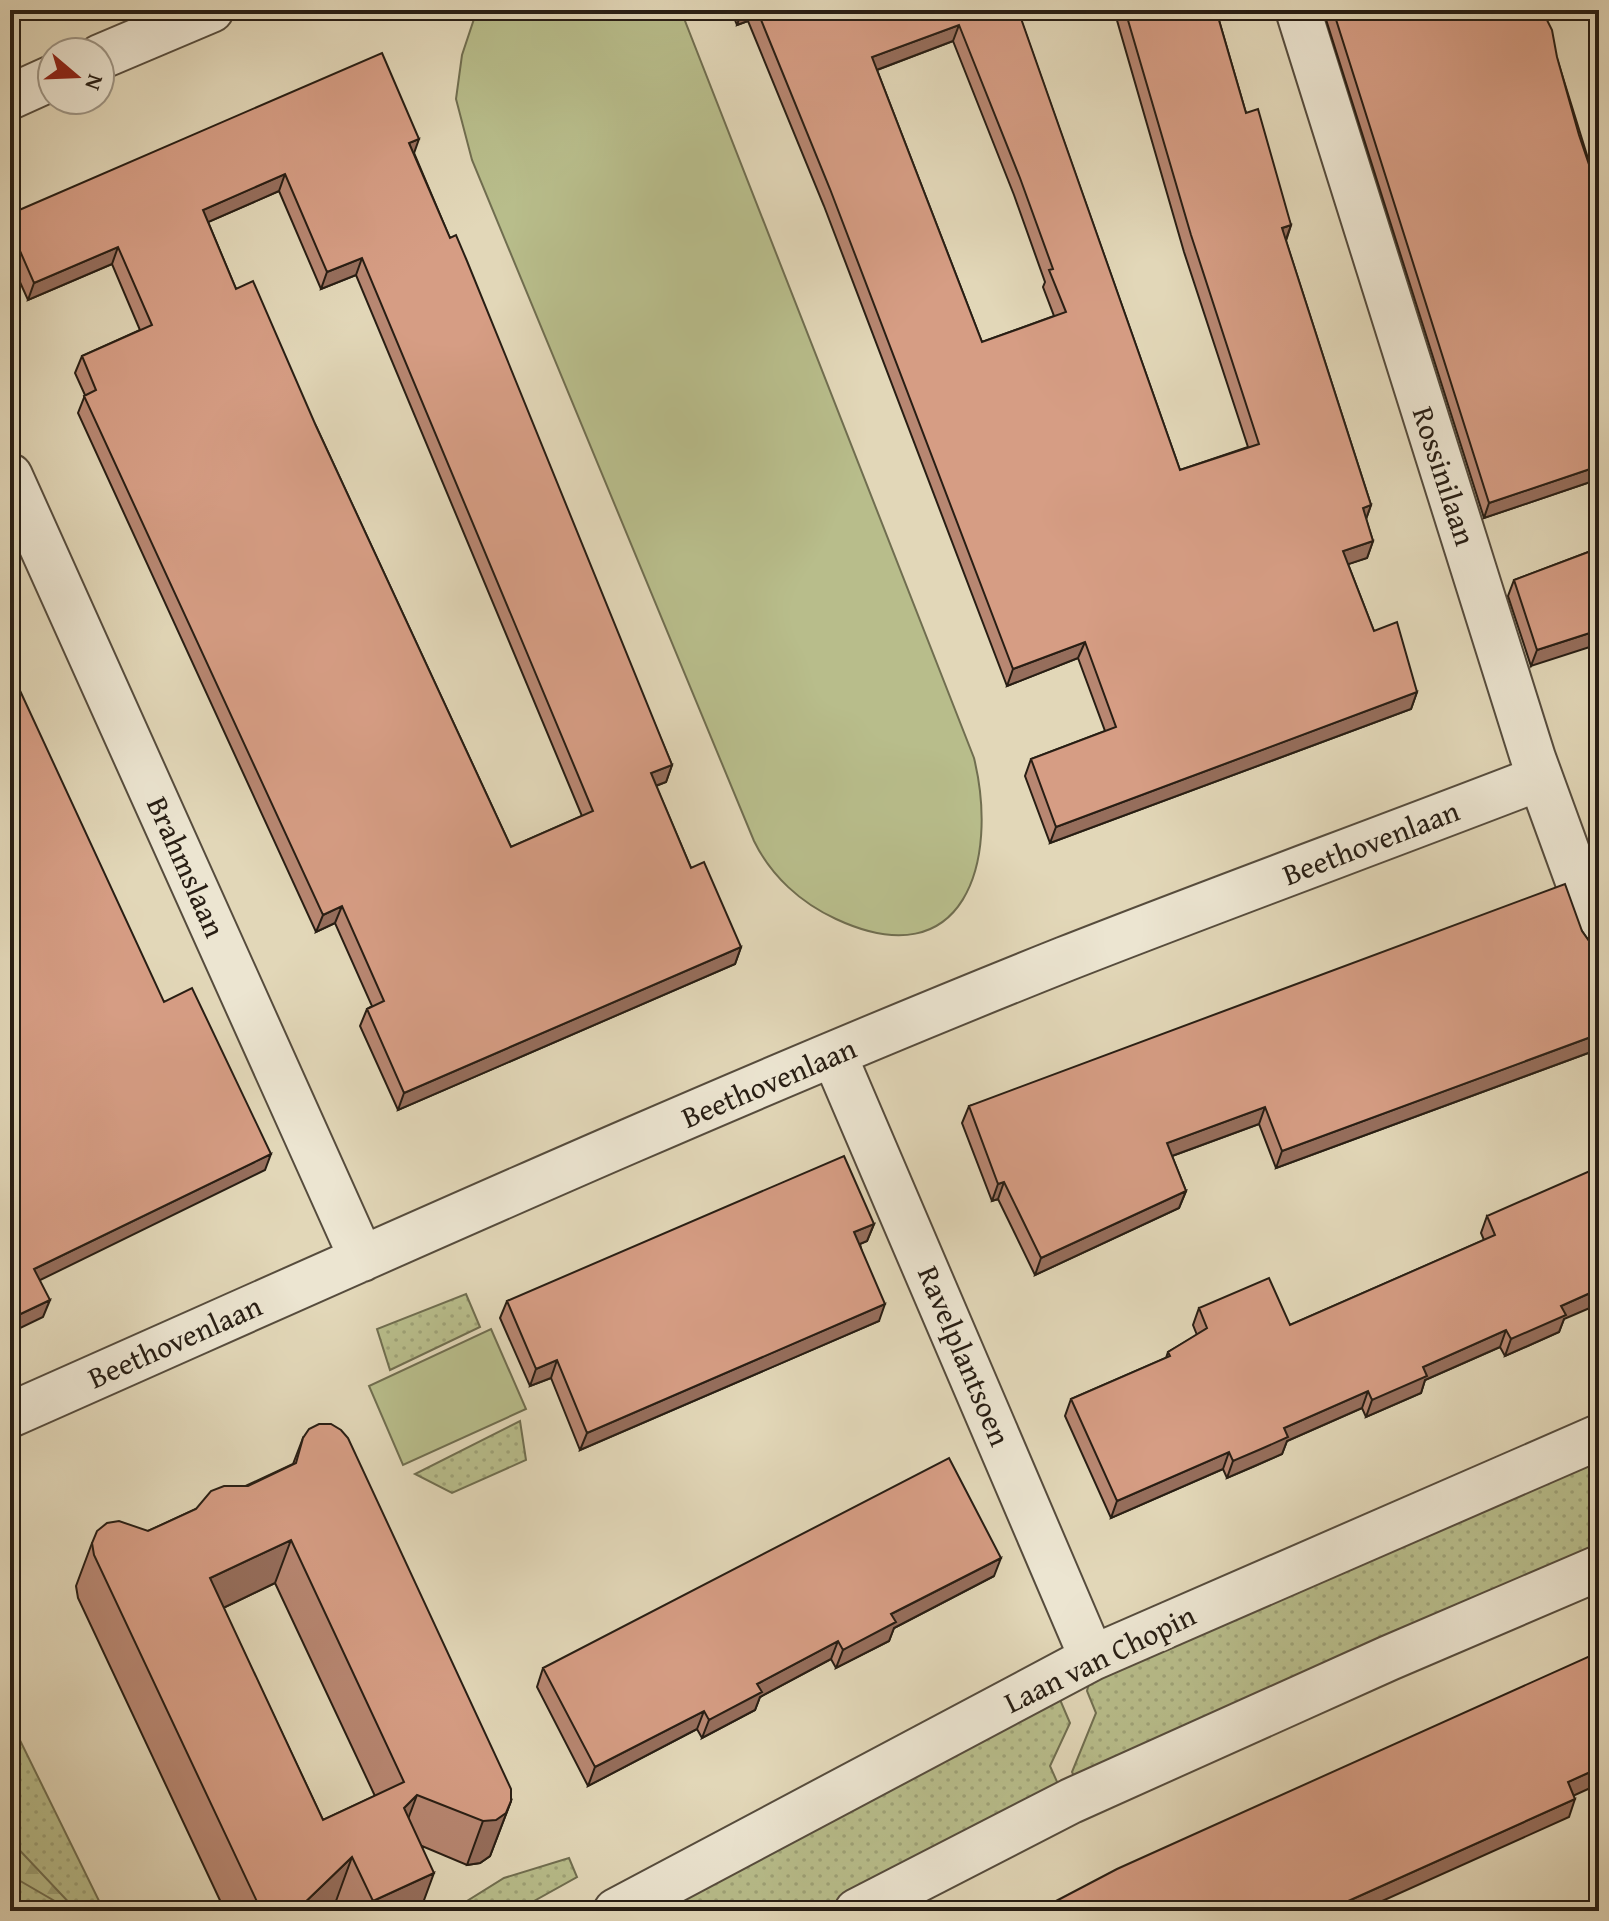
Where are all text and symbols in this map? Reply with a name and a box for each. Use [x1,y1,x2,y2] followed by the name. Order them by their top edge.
[36,36,116,116] north arrow
[77,70,112,95] text: N
[1402,401,1488,551] street label: Rossinilaan
[1276,788,1466,896] street label: Beethovenlaan
[136,789,238,944] street label: Brahmslaan
[674,1025,863,1139] street label: Beethovenlaan
[907,1259,1023,1453] street label: Ravelplantsoen
[81,1283,269,1399] street label: Beethovenlaan
[996,1593,1203,1724] street label: Laan van Chopin

